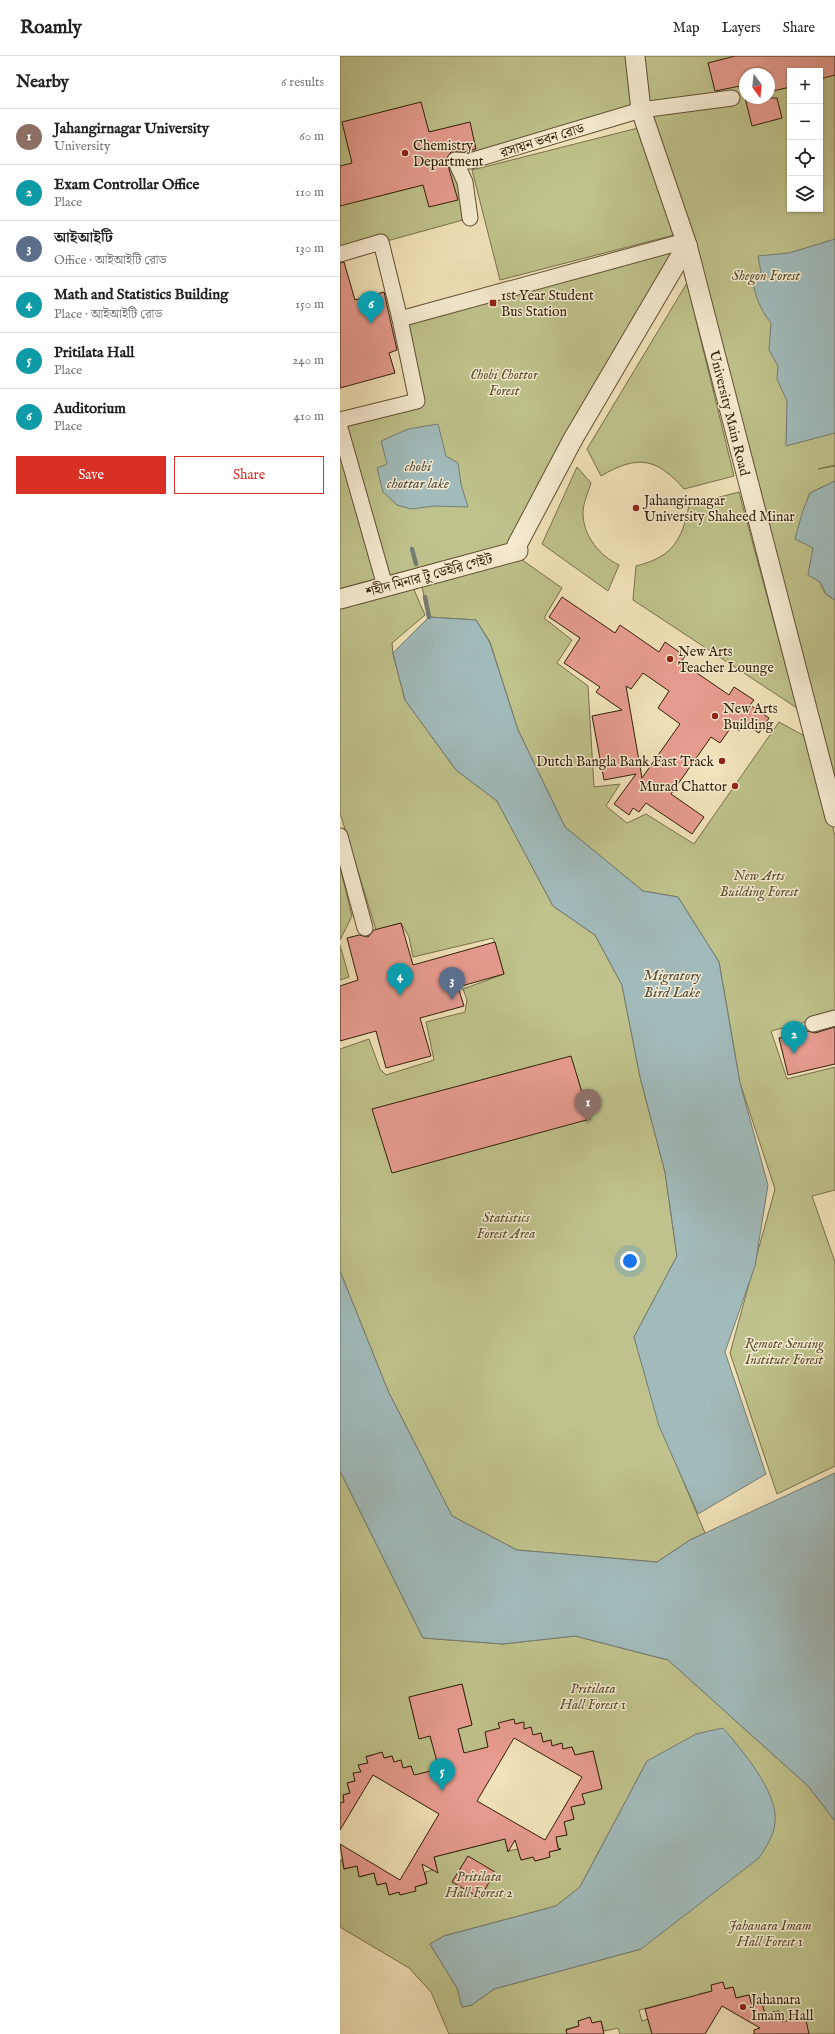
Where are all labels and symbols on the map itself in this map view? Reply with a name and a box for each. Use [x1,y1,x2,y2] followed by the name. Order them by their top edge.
[739,68,775,104] north arrow
[497,119,588,163] street label: রসায়ন ভবন রোড
[413,137,484,171] place label: Chemistry Department
[400,148,410,158] marker: Chemistry Department
[732,267,801,286] park label: Shegon Forest
[501,287,594,321] place label: 1st Year Student Bus Station
[358,291,384,324] pin: 6
[488,298,498,308] marker: 1st Year Student Bus Station
[705,349,753,478] street label: University Main Road
[470,366,539,400] park label: Chobi Chottor Forest
[387,457,449,493] water label: chobi chottar lake
[642,492,795,526] place label: Jahangirnagar University Shaheed Minar
[631,503,641,513] marker: Jahangirnagar University Shaheed Minar
[363,549,496,602] street label: শহীদ মিনার টু ডেইরি গেইট
[678,643,774,677] place label: New Arts Teacher Lounge
[665,654,675,664] marker: New Arts Teacher Lounge
[723,700,778,734] place label: New Arts Building
[710,711,720,721] marker: New Arts Building
[536,753,715,771] place label: Dutch Bangla Bank Fast Track
[717,756,727,766] marker: Dutch Bangla Bank Fast Track
[639,778,727,796] place label: Murad Chattor
[730,781,740,791] marker: Murad Chattor
[720,867,799,902] park label: New Arts Building Forest
[387,963,413,996] pin: 4
[643,966,701,1002] water label: Migratory Bird Lake
[439,967,465,1000] pin: 3
[781,1021,807,1054] pin: 2
[575,1089,601,1122] pin: 1
[477,1209,535,1243] park label: Statistics Forest Area
[620,1251,640,1271] your location
[744,1335,824,1369] park label: Remote Sensing Institute Forest
[559,1680,626,1714] park label: Pritilata Hall Forest 1
[429,1758,455,1791] pin: 5
[444,1868,513,1902] park label: Pritilata Hall Forest 2
[728,1917,812,1951] park label: Jahanara Imam Hall Forest 1
[749,1991,814,2025] place label: Jahanara Imam Hall
[738,2002,748,2012] marker: Jahanara Imam Hall

